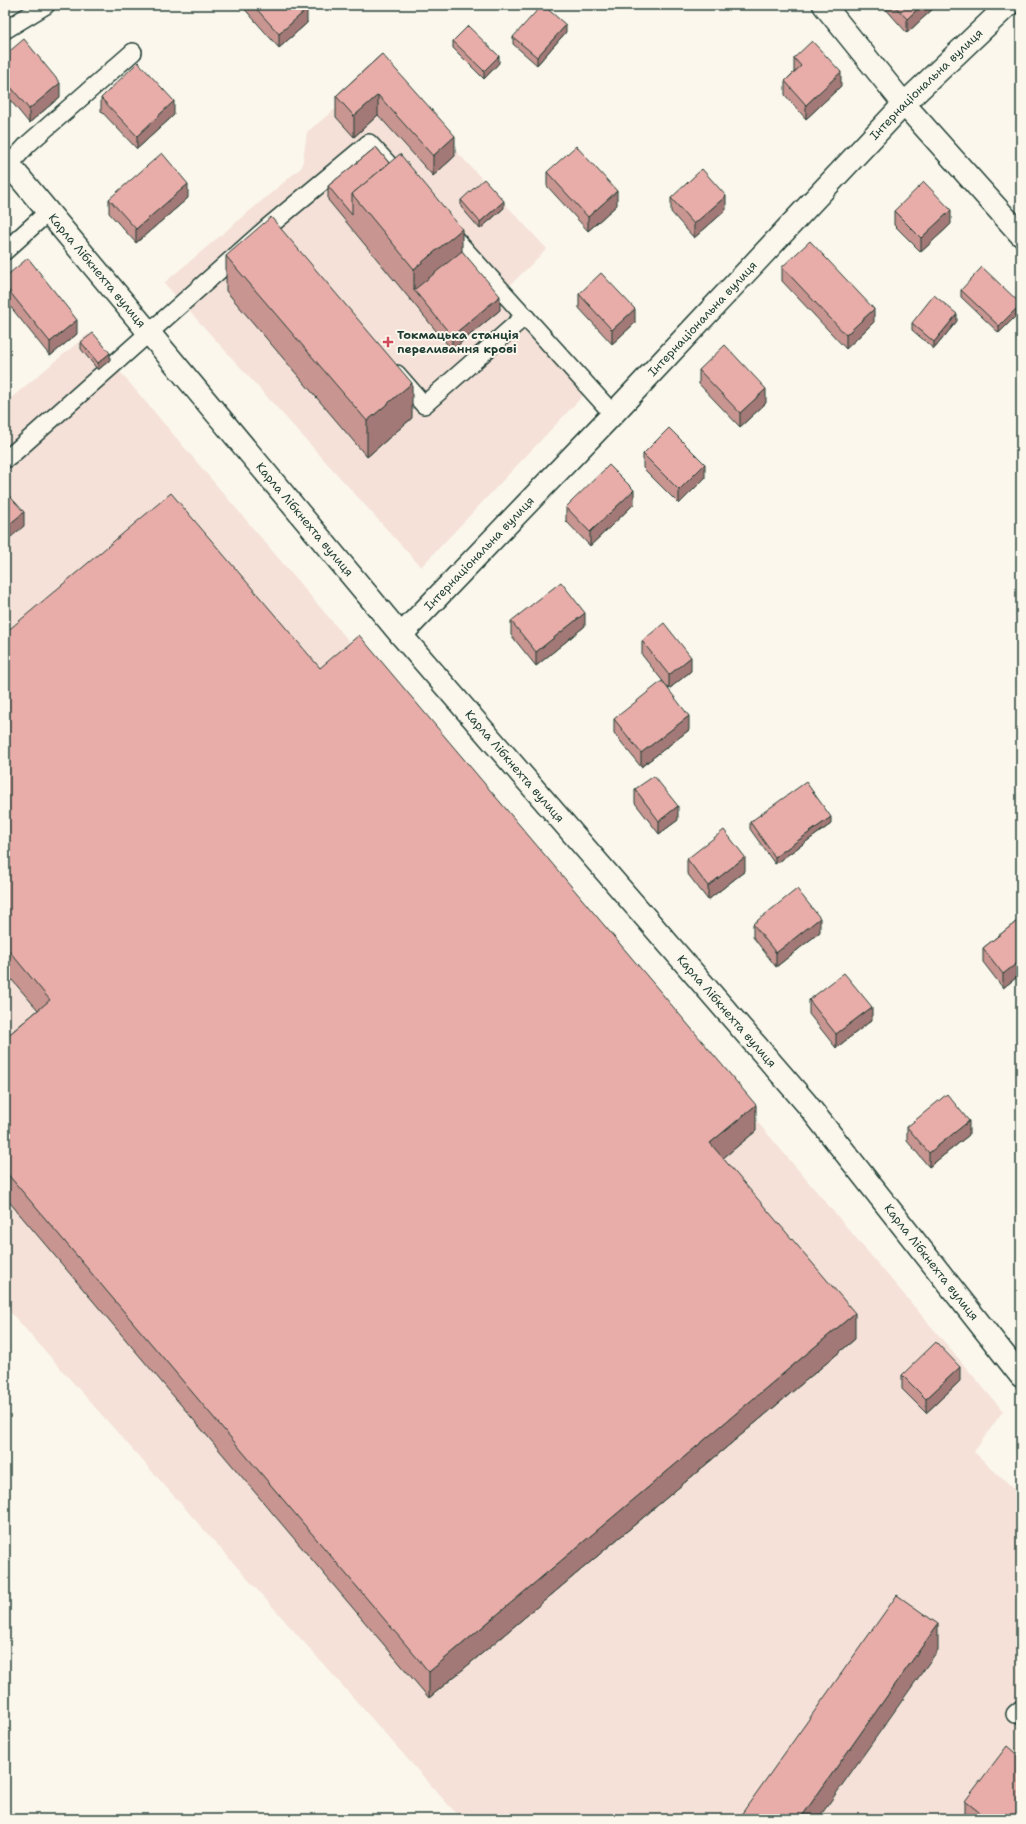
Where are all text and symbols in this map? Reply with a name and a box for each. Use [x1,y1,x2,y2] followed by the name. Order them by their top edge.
[866,25,986,144] street label: Інтернаціональна вулиця
[45,210,149,331] street label: Карла Лібкнехта вулиця
[644,258,761,380] street label: Інтернаціональна вулиця
[397,327,519,357] place label: Токмацька станція переливання крові
[382,336,394,348] marker: Токмацька станція переливання крові
[252,459,357,580] street label: Карла Лібкнехта вулиця
[421,493,538,614] street label: Інтернаціональна вулиця
[461,707,568,826] street label: Карла Лібкнехта вулиця
[673,952,780,1071] street label: Карла Лібкнехта вулиця
[881,1201,982,1324] street label: Карла Лібкнехта вулиця

